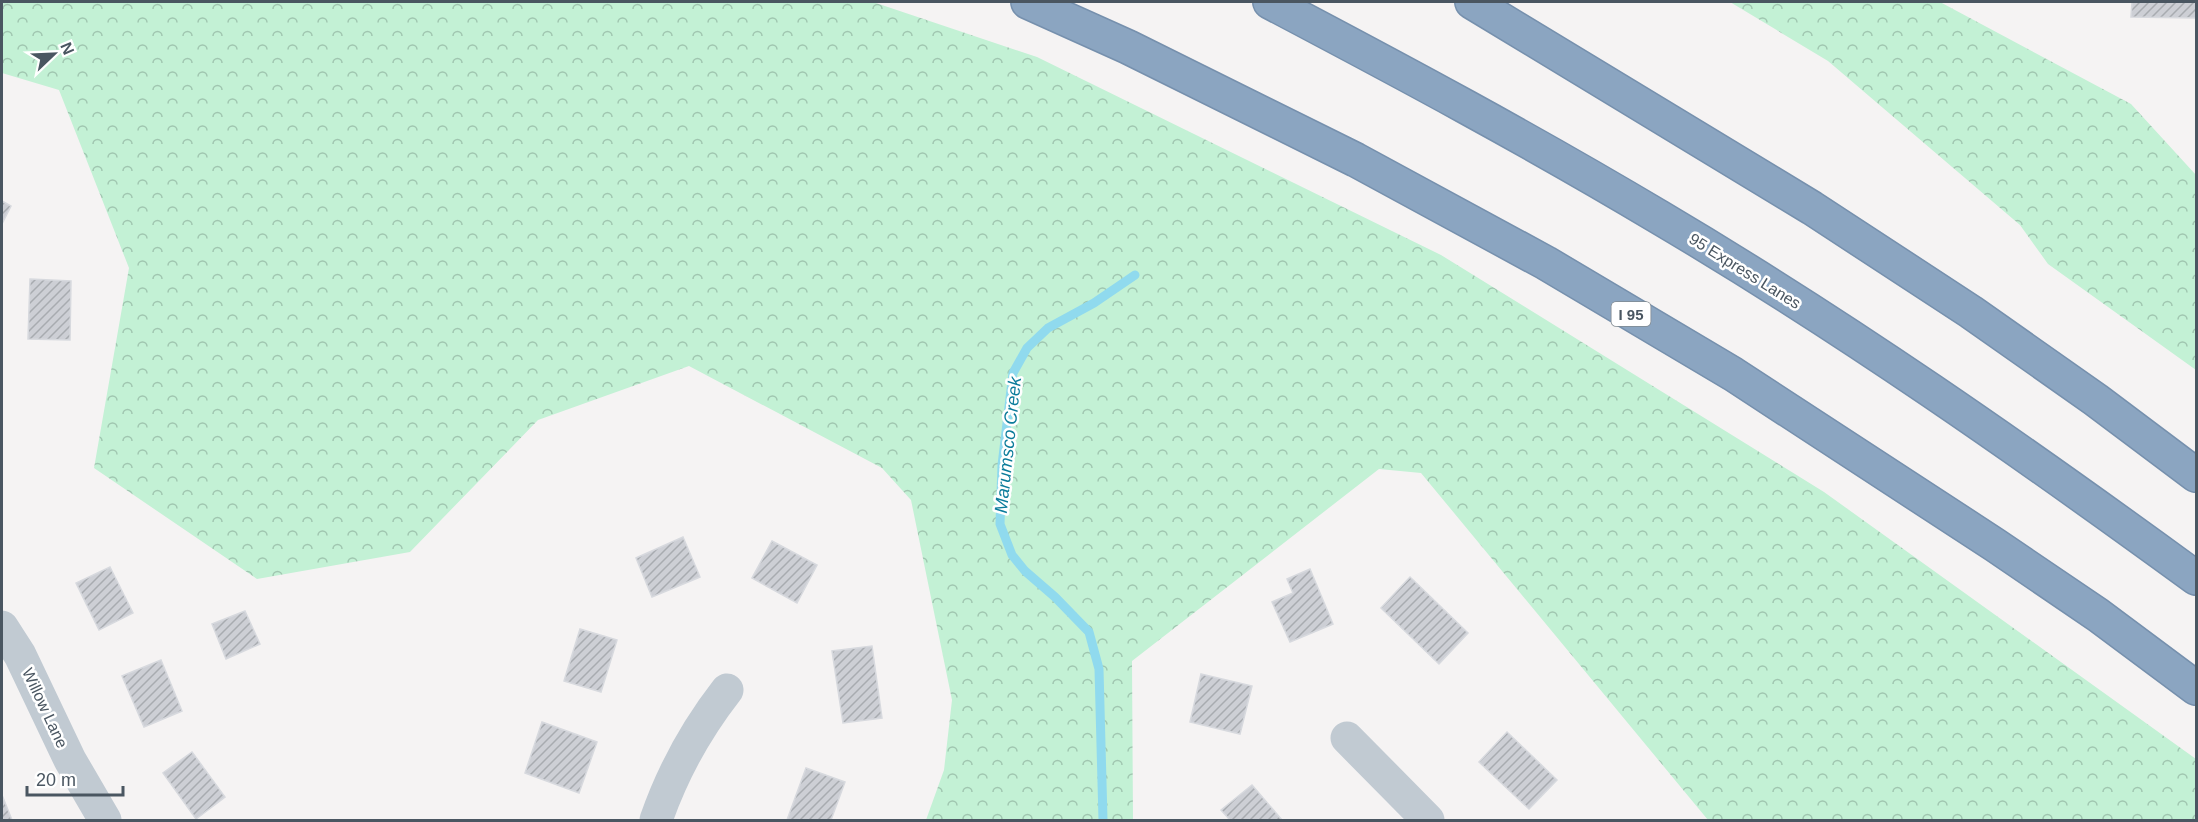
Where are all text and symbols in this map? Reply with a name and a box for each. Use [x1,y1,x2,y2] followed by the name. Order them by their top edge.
[24,24,84,84] north arrow
[57,40,77,57] text: N
[1686,230,1804,312] street label: 95 Express Lanes
[1612,302,1650,326] road number: I 95
[991,375,1025,514] water label: Marumsco Creek
[19,665,71,751] street label: Willow Lane
[27,759,123,797] scale bar
[36,770,76,790] text: 20 m

